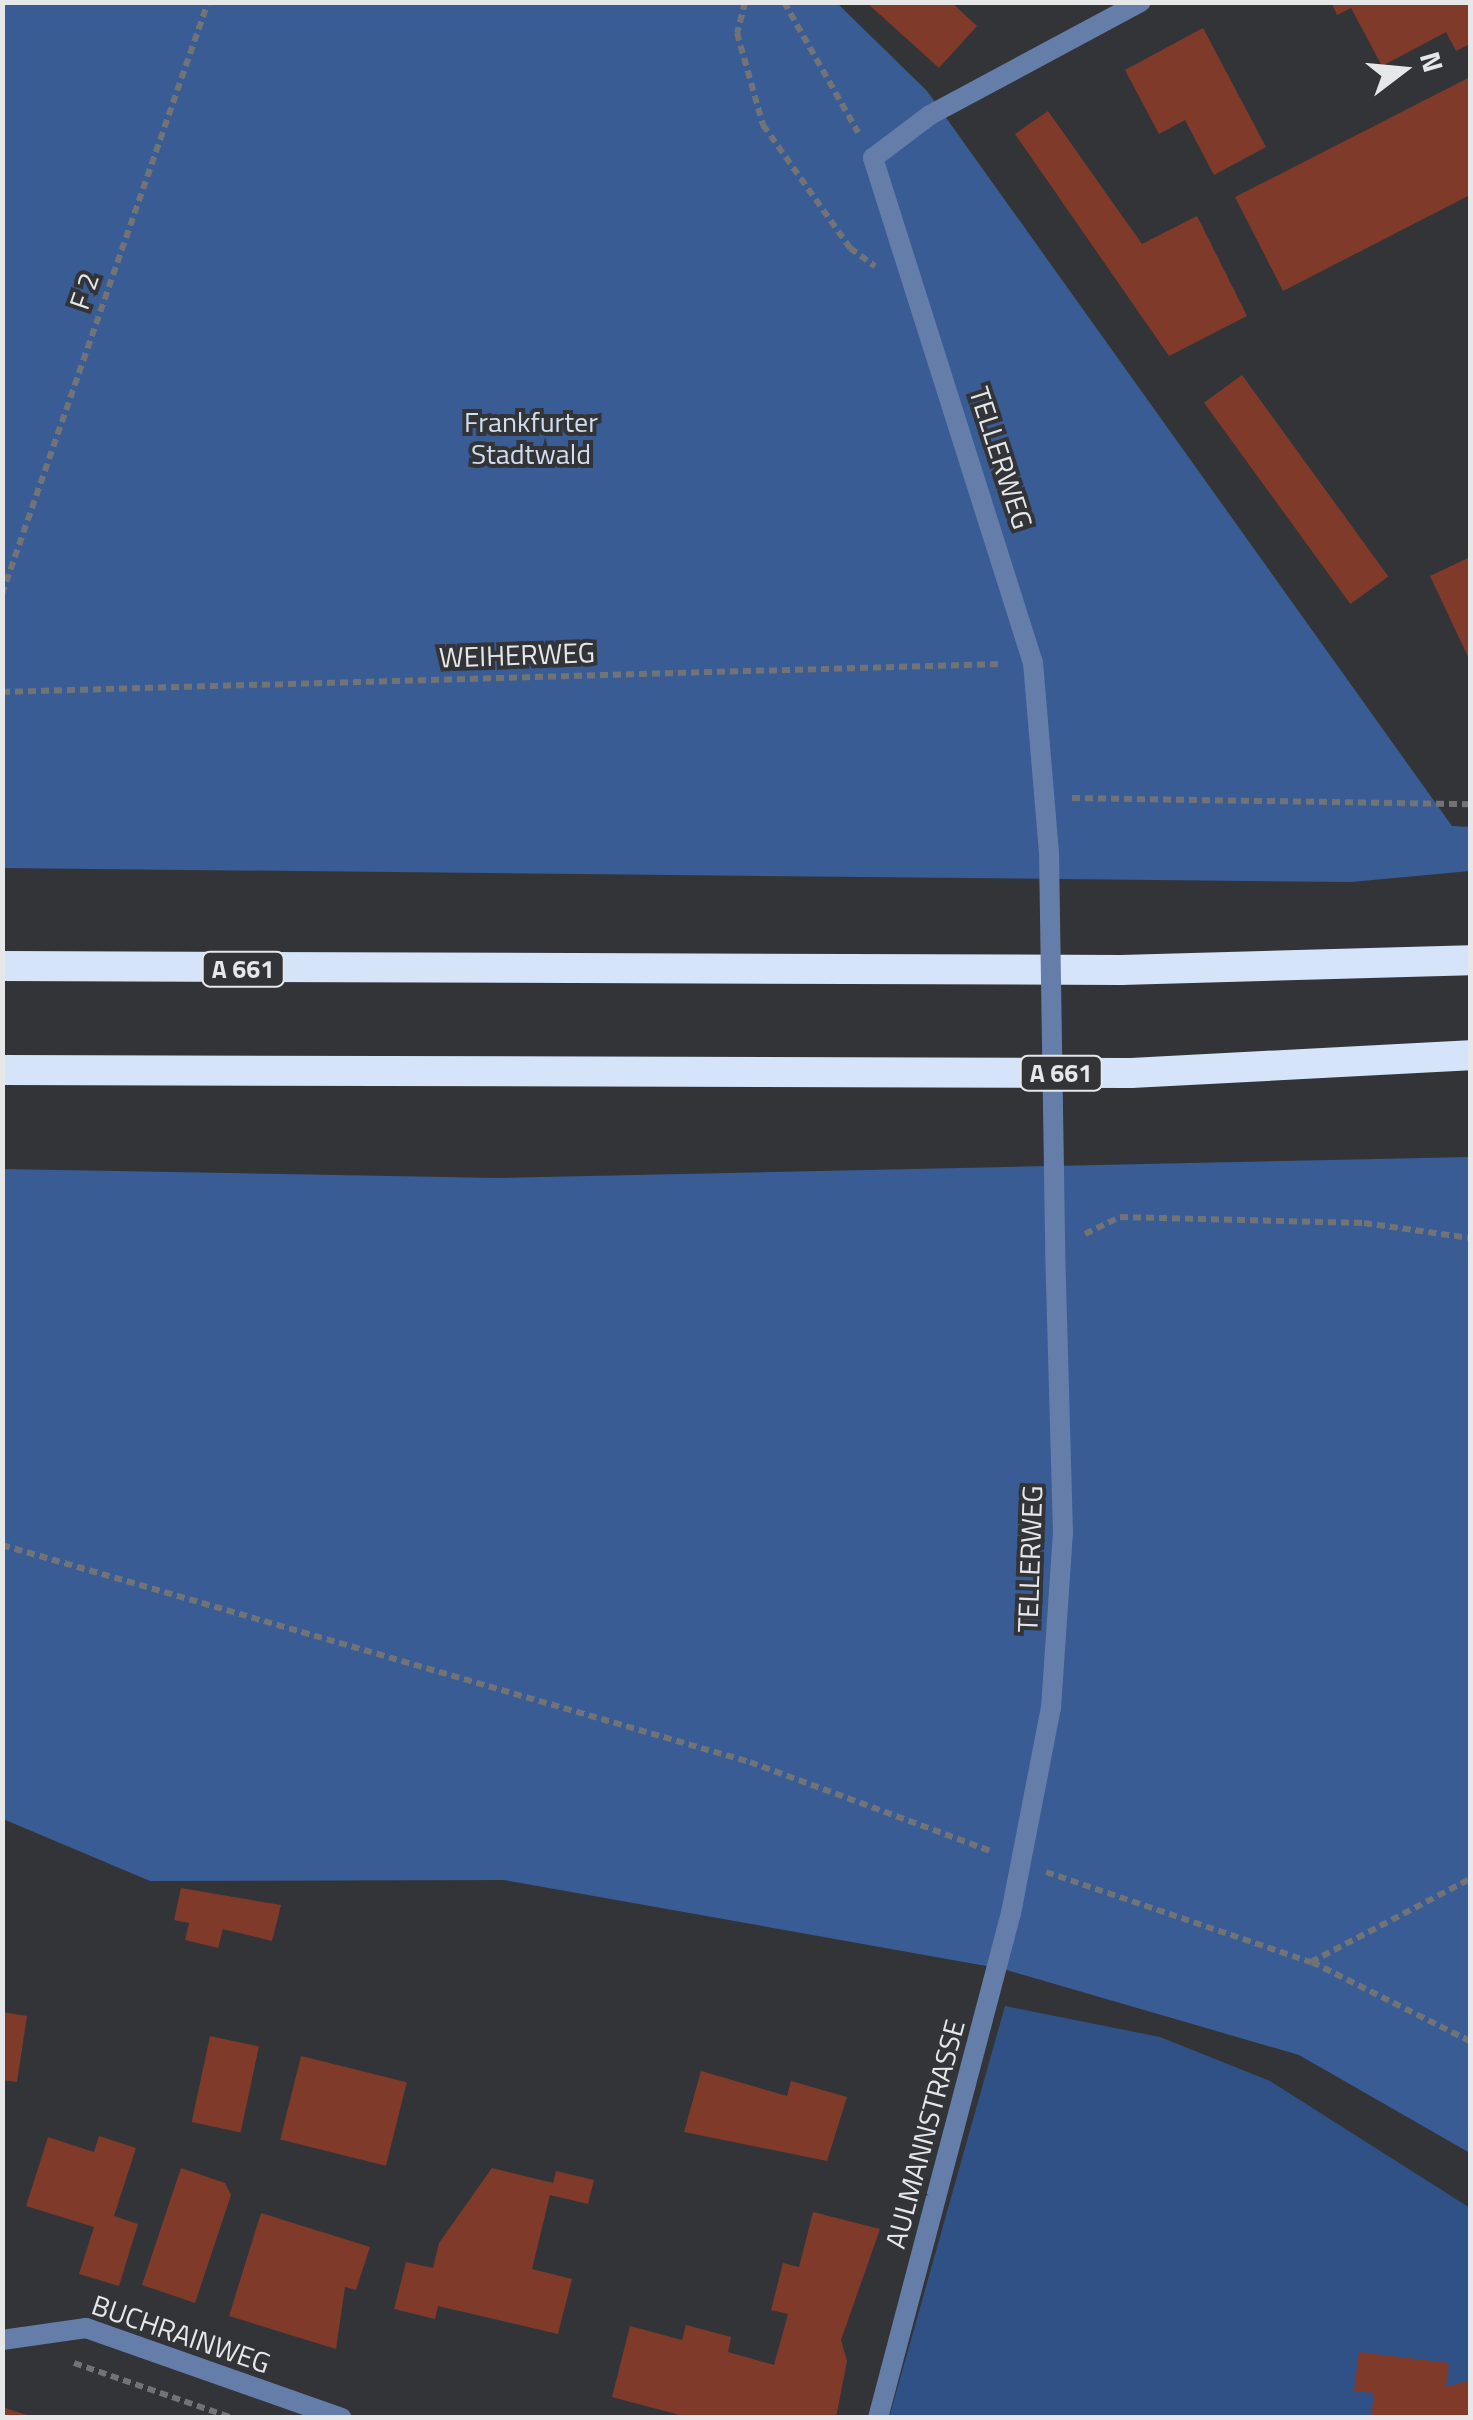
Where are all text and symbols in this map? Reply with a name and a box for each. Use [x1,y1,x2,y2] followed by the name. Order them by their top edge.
[1353,20,1453,120] north arrow
[1409,46,1456,77] text: N
[62,268,106,314] street label: F 2
[962,383,1040,533] street label: TELLERWEG
[464,405,598,471] park label: Frankfurter Stadtwald
[438,635,596,675] street label: WEIHERWEG
[200,949,286,989] road number: A 661
[1018,1053,1104,1093] road number: A 661
[1011,1485,1049,1633] street label: TELLERWEG
[878,2016,972,2252] street label: AULMANNSTRASSE
[87,2288,275,2380] street label: BUCHRAINWEG

